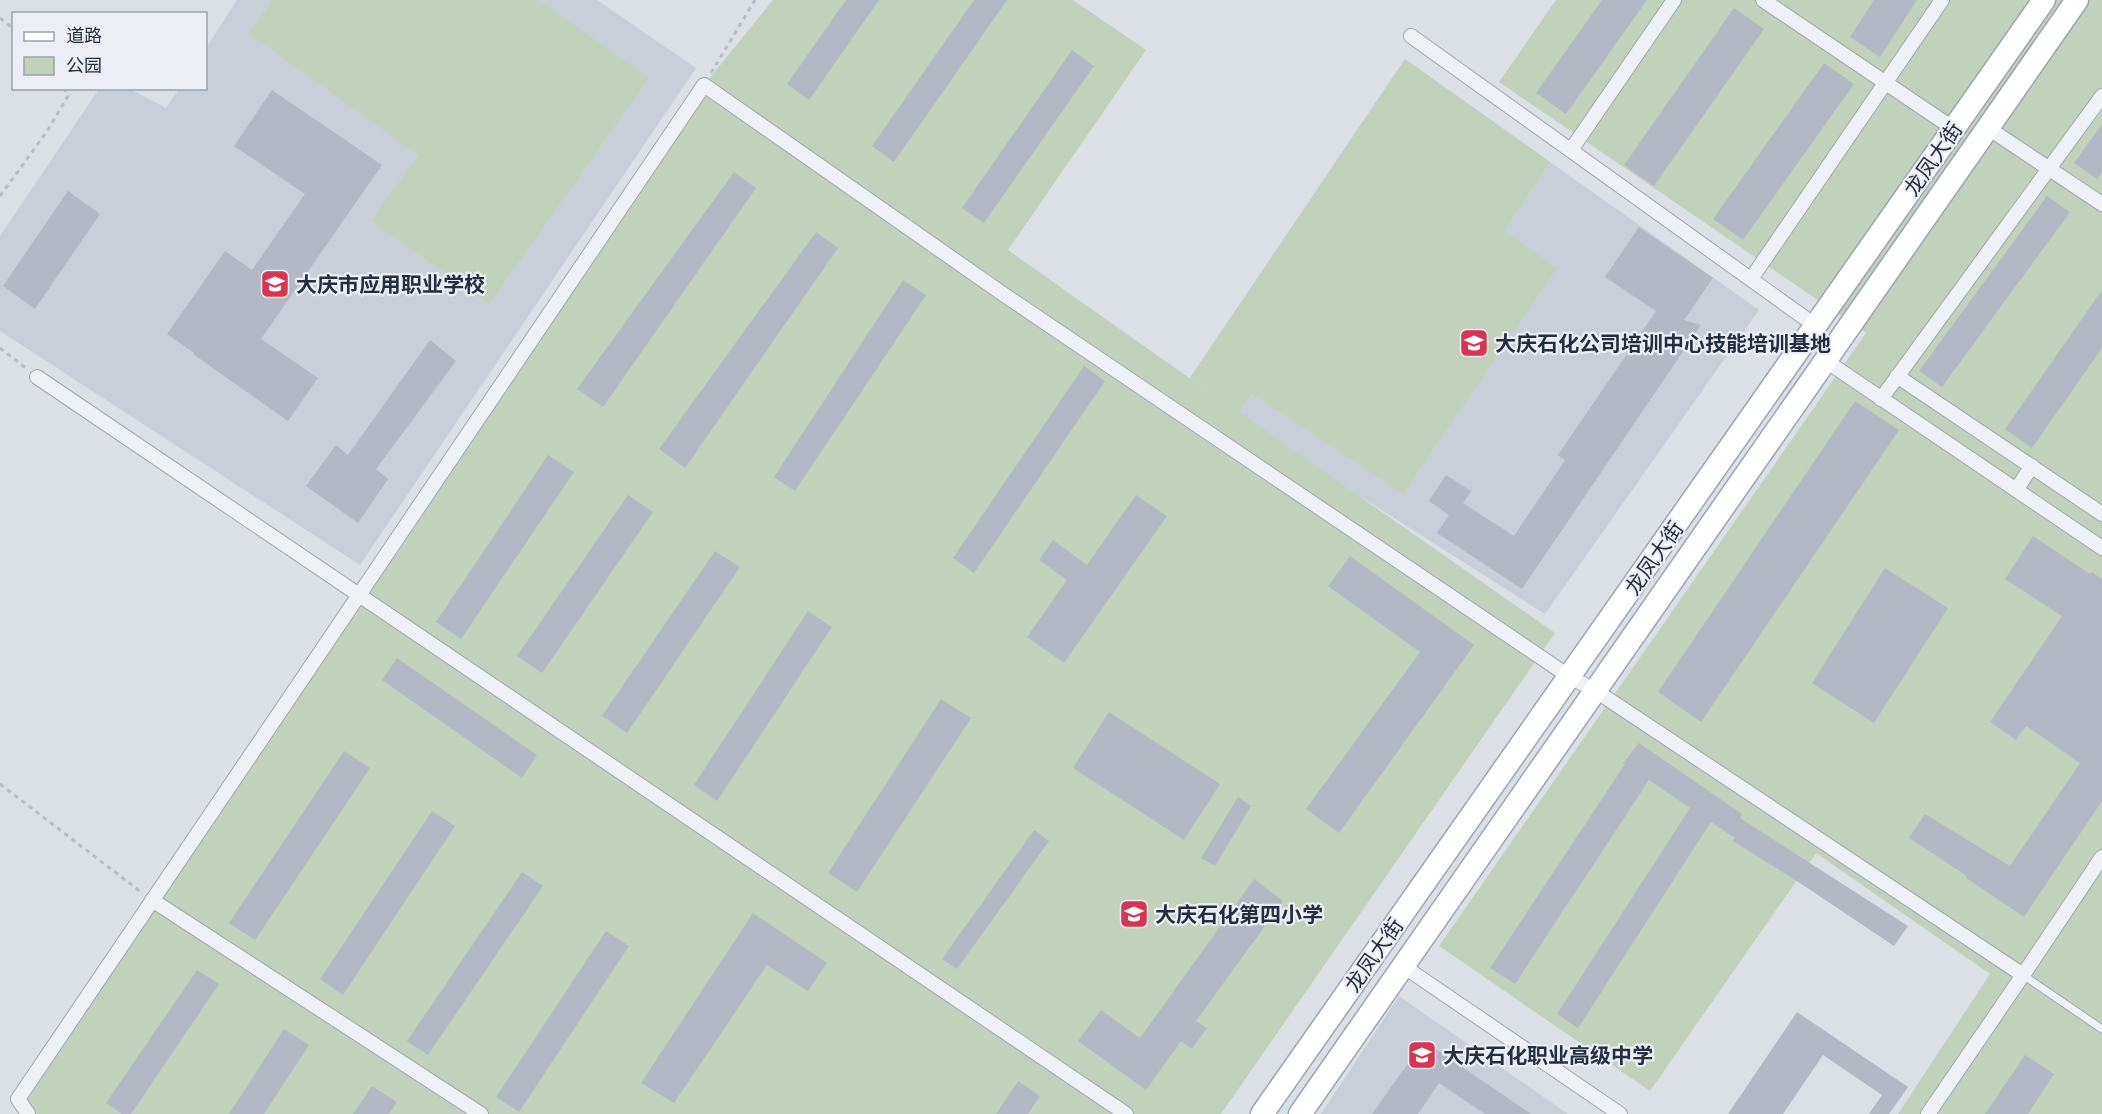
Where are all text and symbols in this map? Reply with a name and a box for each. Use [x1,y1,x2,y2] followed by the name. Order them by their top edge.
[12,12,207,90] legend
[66,25,102,47] text: 道路
[66,55,102,77] text: 公园
[1899,117,1967,201] street label: 龙凤大街
[259,268,291,300] school or university icon: 大庆市应用职业学校
[296,272,485,297] place label: 大庆市应用职业学校
[1458,327,1490,359] school or university icon: 大庆石化公司培训中心技能培训基地
[1495,331,1831,356] place label: 大庆石化公司培训中心技能培训基地
[1620,516,1688,600] street label: 龙凤大街
[1118,898,1150,930] school or university icon: 大庆石化第四小学
[1155,902,1323,927] place label: 大庆石化第四小学
[1340,913,1408,997] street label: 龙凤大街
[1406,1039,1438,1071] school or university icon: 大庆石化职业高级中学
[1443,1043,1653,1068] place label: 大庆石化职业高级中学

